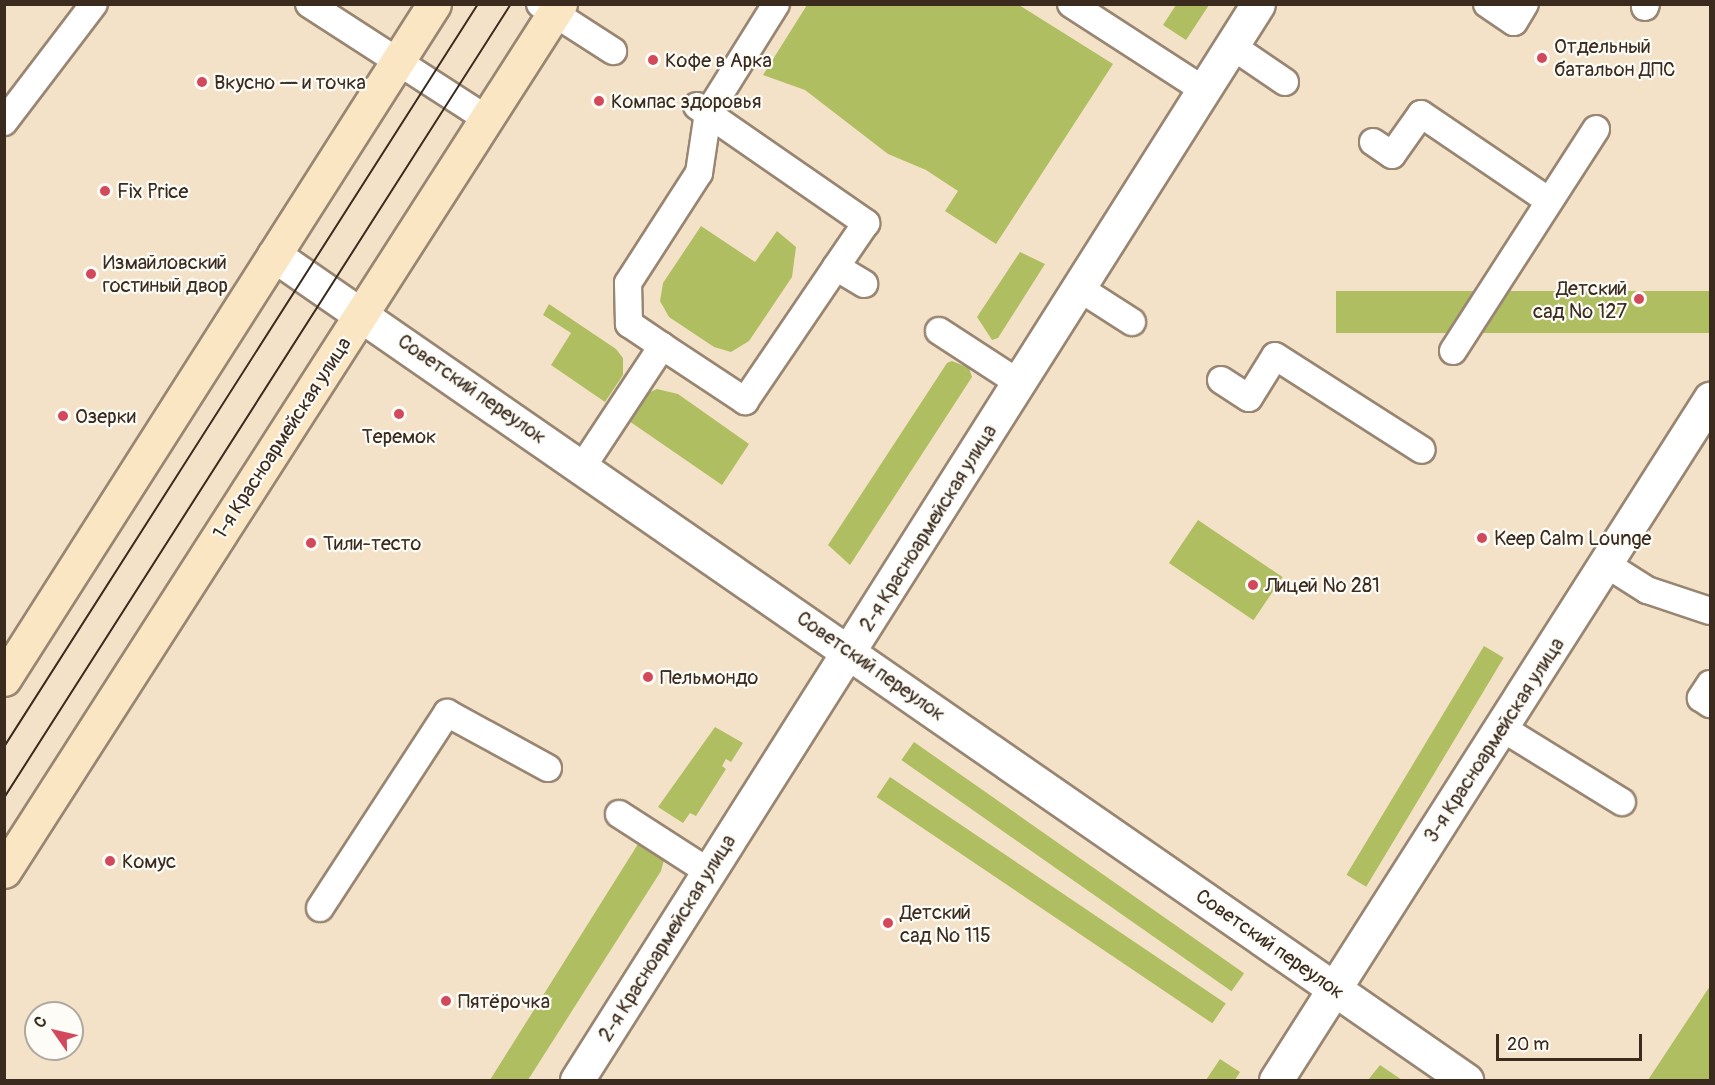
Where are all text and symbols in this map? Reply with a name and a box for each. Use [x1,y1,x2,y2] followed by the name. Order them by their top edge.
[1554,34,1675,81] place label: Отдельный батальон ДПС
[665,48,772,72] place label: Кофе в Арка
[1535,51,1549,65] marker: Отдельный батальон ДПС
[646,53,660,67] marker: Кофе в Арка
[214,70,366,94] place label: Вкусно — и точка
[195,75,209,89] marker: Вкусно — и точка
[611,89,761,113] place label: Компас здоровья
[592,94,606,108] marker: Компас здоровья
[117,179,188,203] place label: Fix Price
[98,184,112,198] marker: Fix Price
[103,250,228,297] place label: Измайловский гостиный двор
[84,267,98,281] marker: Измайловский гостиный двор
[1533,276,1627,323] place label: Детский сад № 127
[1632,292,1646,306] marker: Детский сад № 127
[393,329,551,449] street label: Советский переулок
[208,333,356,543] street label: 1-я Красноармейская улица
[75,404,136,428] place label: Озерки
[392,407,406,421] marker: Теремок
[56,409,70,423] marker: Озерки
[854,420,1002,636] street label: 2-я Красноармейская улица
[362,424,436,448] place label: Теремок
[1494,526,1651,550] place label: Keep Calm Lounge
[323,531,421,555] place label: Тили-тесто
[1475,531,1489,545] marker: Keep Calm Lounge
[304,536,318,550] marker: Тили-тесто
[1265,573,1380,597] place label: Лицей № 281
[1246,578,1260,592] marker: Лицей № 281
[792,606,950,726] street label: Советский переулок
[1419,633,1569,847] street label: 3-я Красноармейская улица
[660,665,758,689] place label: Пельмондо
[641,670,655,684] marker: Пельмондо
[593,830,741,1046] street label: 2-я Красноармейская улица
[122,849,176,873] place label: Комус
[103,854,117,868] marker: Комус
[1191,884,1349,1004] street label: Советский переулок
[900,900,991,947] place label: Детский сад № 115
[881,916,895,930] marker: Детский сад № 115
[458,989,550,1013] place label: Пятёрочка
[439,994,453,1008] marker: Пятёрочка
[24,1001,84,1061] north arrow
[30,1012,52,1032] text: С
[1499,1022,1644,1060] scale bar
[1507,1033,1549,1056] text: 20 m

